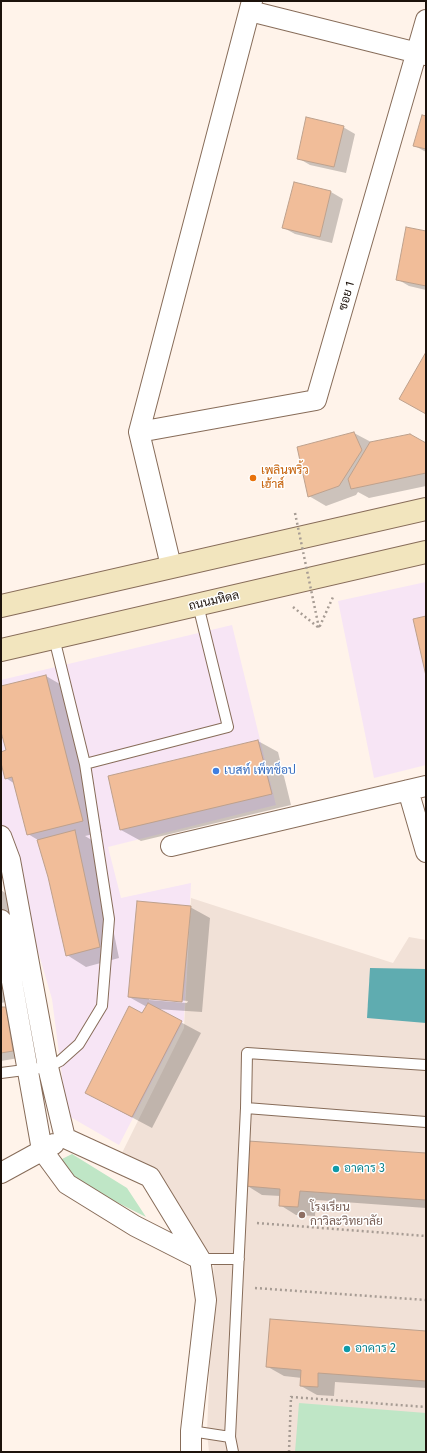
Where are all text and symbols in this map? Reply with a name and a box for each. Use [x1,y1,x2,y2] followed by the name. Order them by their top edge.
[336,280,358,312] street label: ซอย 1
[261,464,309,492] place label: เพลินพริ้ว เฮ้าส์
[248,473,258,483] marker: เพลินพริ้ว เฮ้าส์
[187,588,241,614] street label: ถนนมหิดล
[224,764,296,778] place label: เบสท์ เพ็ทช็อป
[211,766,221,776] marker: เบสท์ เพ็ทช็อป
[344,1162,385,1176] place label: อาคาร 3
[331,1164,341,1174] marker: อาคาร 3
[310,1201,383,1229] place label: โรงเรียน กาวิละวิทยาลัย
[297,1210,307,1220] marker: โรงเรียน กาวิละวิทยาลัย
[355,1342,396,1356] place label: อาคาร 2
[342,1344,352,1354] marker: อาคาร 2

